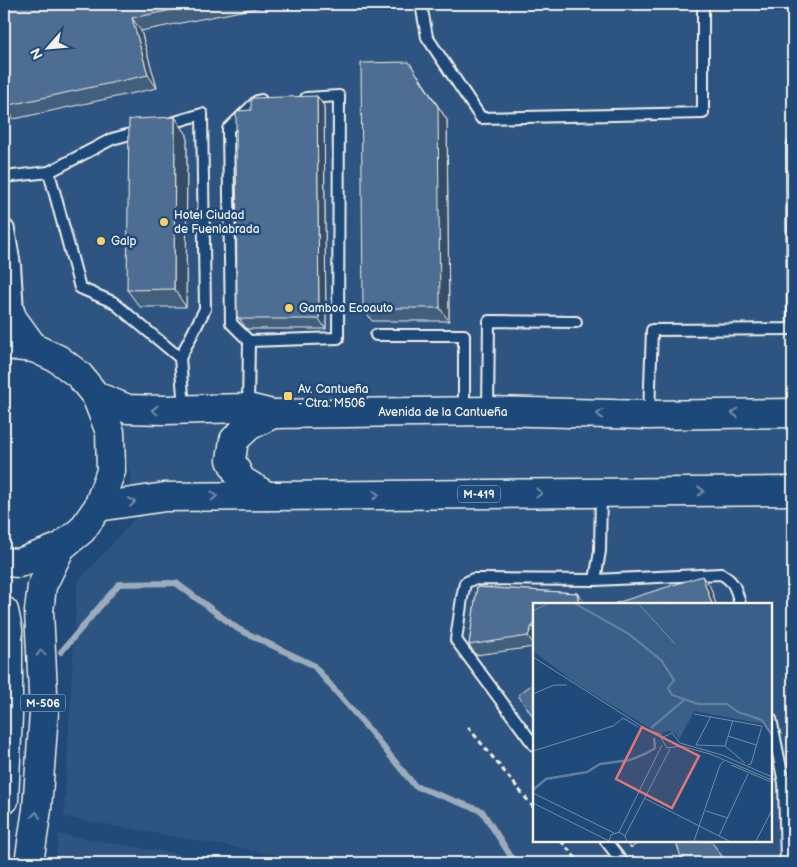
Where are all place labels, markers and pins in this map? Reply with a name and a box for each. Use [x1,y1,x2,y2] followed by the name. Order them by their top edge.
[174,208,260,237] place label: Hotel Ciudad de Fuenlabrada
[158,216,170,228] marker: Hotel Ciudad de Fuenlabrada
[111,234,136,249] place label: Galp
[95,235,107,247] marker: Galp
[299,301,393,316] place label: Gamboa Ecoauto
[283,302,295,314] marker: Gamboa Ecoauto
[298,382,369,411] place label: Av. Cantueña - Ctra. M506
[282,390,294,402] marker: Av. Cantueña - Ctra. M506

